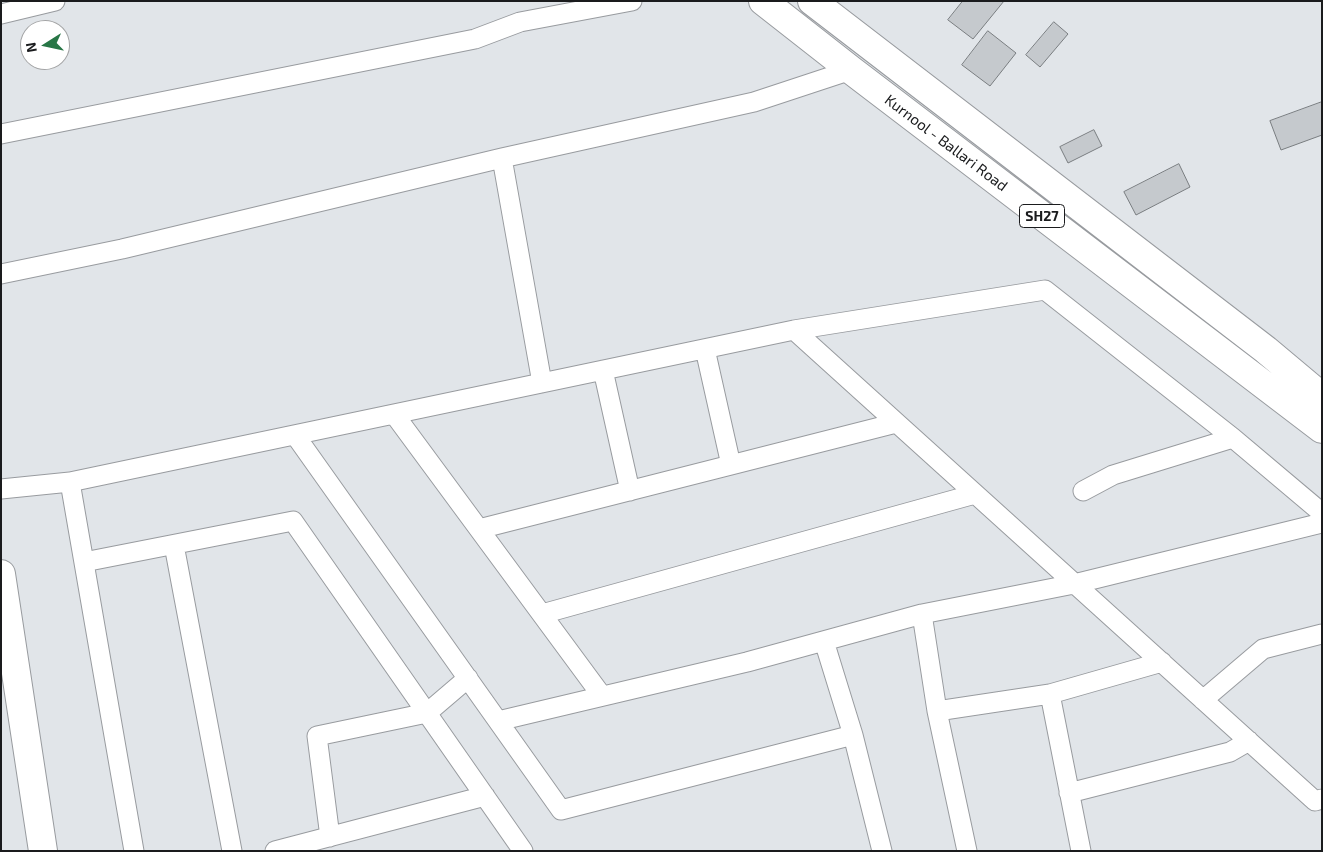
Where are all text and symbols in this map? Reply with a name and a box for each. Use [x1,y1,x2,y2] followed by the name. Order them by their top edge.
[20,20,70,70] north arrow
[21,41,40,54] text: N
[881,91,1011,195] street label: Kurnool - Ballari Road
[1020,205,1064,228] road number: SH27

